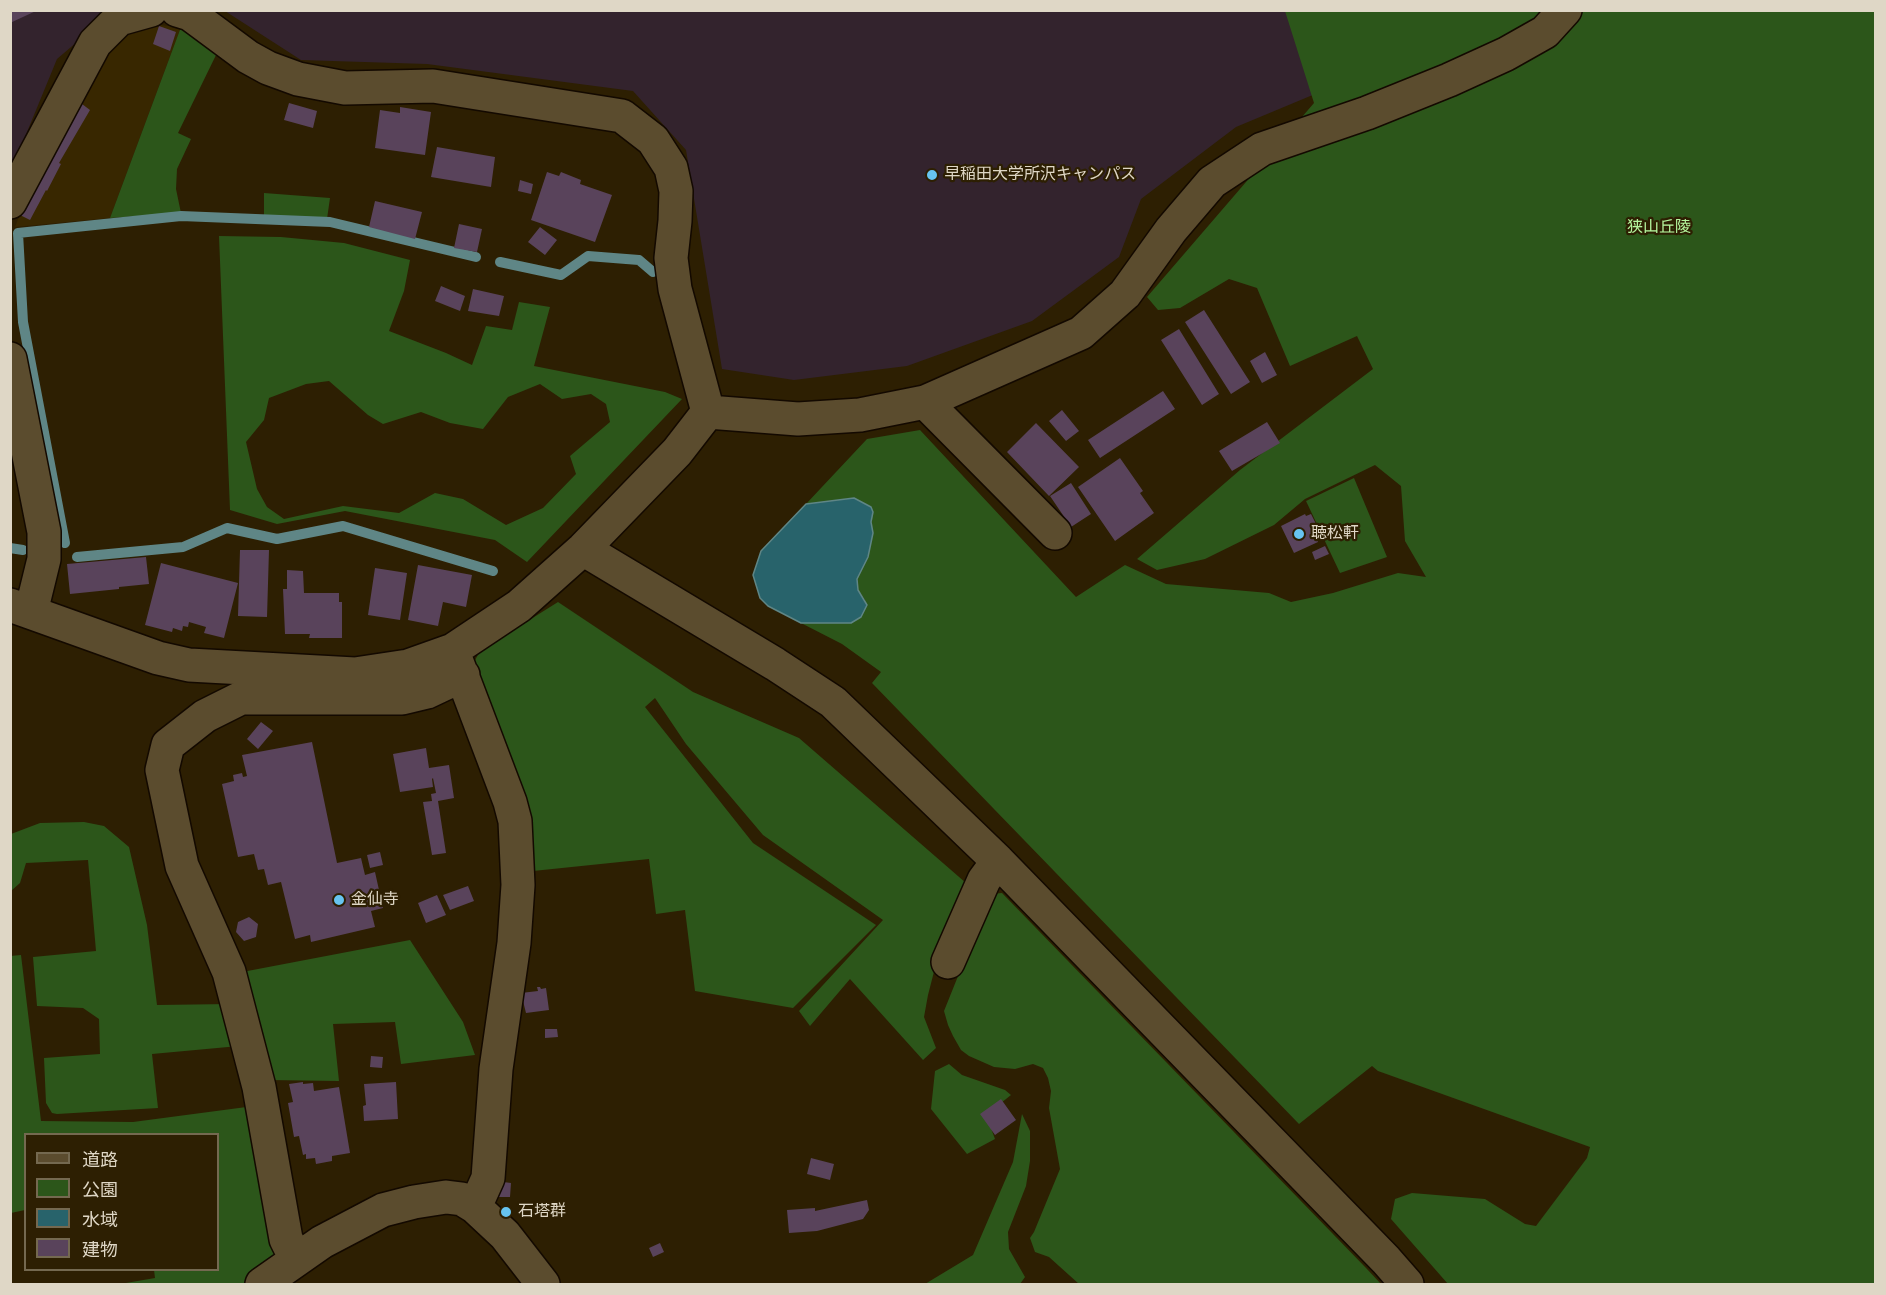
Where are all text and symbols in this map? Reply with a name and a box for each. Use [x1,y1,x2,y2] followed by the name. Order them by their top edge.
[944,165,1136,185] place label: 早稲田大学所沢キャンパス
[925,168,939,182] marker: 早稲田大学所沢キャンパス
[1627,218,1691,238] park label: 狭山丘陵
[1311,524,1359,544] place label: 聴松軒
[1292,527,1306,541] marker: 聴松軒
[351,890,399,910] place label: 金仙寺
[332,893,346,907] marker: 金仙寺
[24,1133,219,1271] legend
[82,1149,118,1171] text: 道路
[82,1179,118,1201] text: 公園
[518,1202,566,1222] place label: 石塔群
[499,1205,513,1219] marker: 石塔群
[82,1209,118,1231] text: 水域
[82,1239,118,1261] text: 建物

